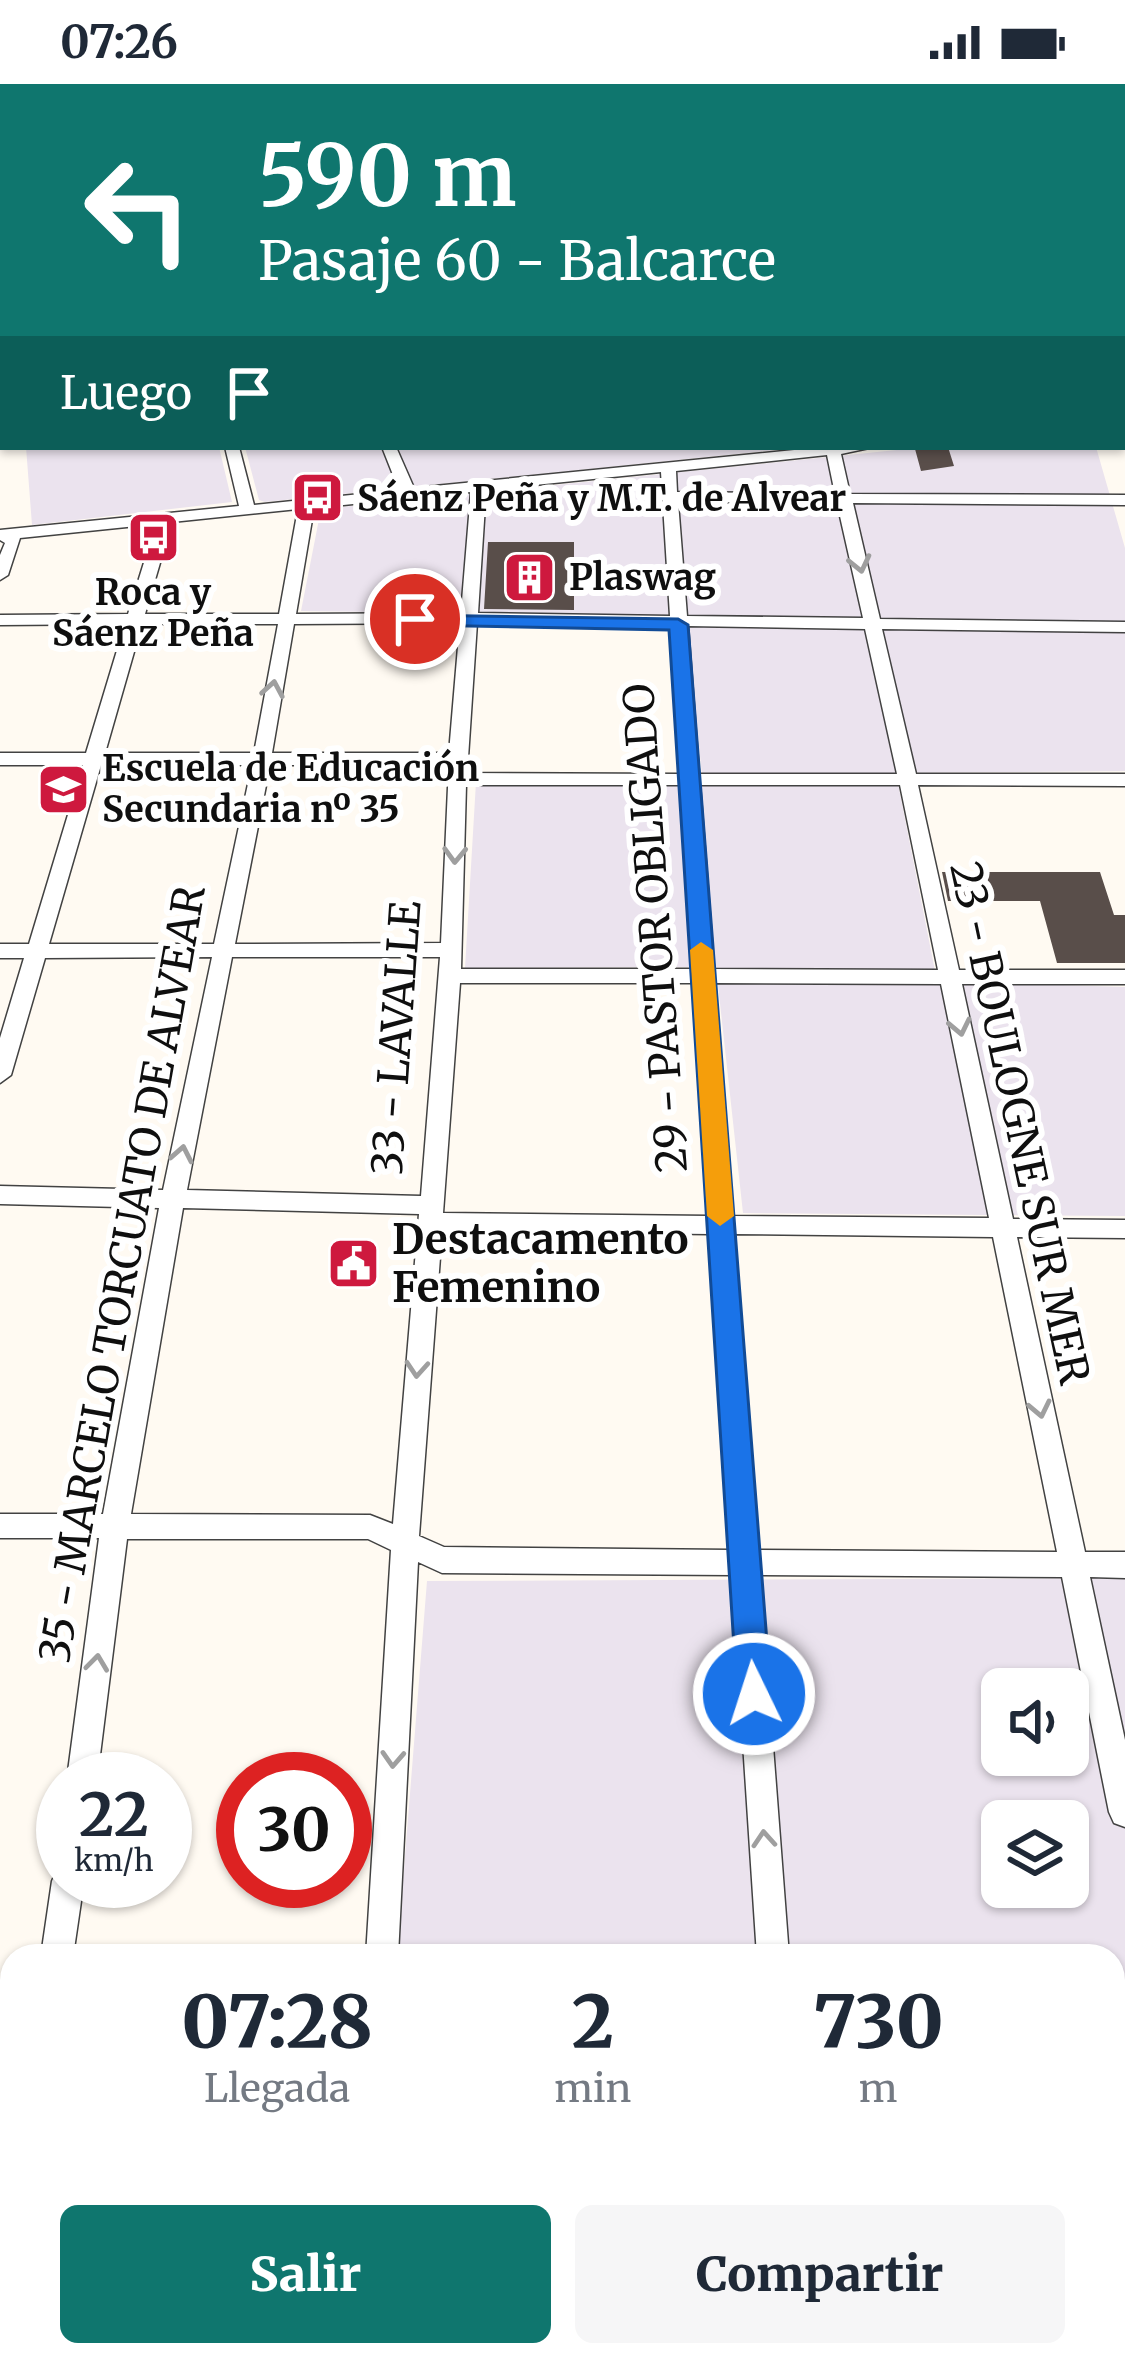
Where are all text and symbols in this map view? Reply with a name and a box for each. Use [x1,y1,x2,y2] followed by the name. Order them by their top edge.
[60,14,178,70] text: 07:26
[258,123,517,229] text: 590 m
[60,132,216,288] icon: left
[258,227,776,295] text: Pasaje 60 - Balcarce
[216,360,282,426] icon: arrive
[60,365,192,421] text: Luego
[290,470,346,526] bus stop icon: Sáenz Peña y M.T. de Alvear
[357,476,846,521] place label: Sáenz Peña y M.T. de Alvear
[125,509,181,565] bus stop icon: Roca y Sáenz Peña
[502,549,558,605] building icon: Plaswag
[846,553,871,573] one-way arrow
[569,555,716,600] place label: Plaswag
[364,568,466,670] pin
[52,570,254,656] place label: Roca y Sáenz Peña
[382,586,448,652] icon: arrive
[260,679,285,699] one-way arrow
[612,682,698,1174] street label: 29 - PASTOR OBLIGADO
[102,746,479,832] place label: Escuela de Educación Secundaria nº 35
[35,761,91,817] school or university icon: Escuela de Educación Secundaria nº 35
[442,846,468,865] one-way arrow
[939,857,1101,1390] street label: 23 - BOULOGNE SUR MER
[28,881,216,1667] street label: 35 - MARCELO TORCUATO DE ALVEAR
[360,899,432,1177] street label: 33 - LAVALLE
[946,1017,971,1037] one-way arrow
[169,1145,194,1165] one-way arrow
[392,1213,688,1313] place label: Destacamento Femenino
[325,1235,381,1291] public building icon: Destacamento Femenino
[405,1360,431,1379] one-way arrow
[1026,1398,1051,1418] one-way arrow
[691,1631,817,1757] position arrow
[83,1653,109,1673] one-way arrow
[981,1668,1089,1908] map controls
[981,1668,1089,1776] button: sound
[380,1750,406,1769] one-way arrow
[216,1752,372,1908] speed limit sign: 30
[79,1777,149,1852] text: 22
[981,1800,1089,1908] button: layers
[752,1829,778,1848] one-way arrow
[74,1841,154,1879] text: km/h
[181,1976,373,2067] text: 07:28
[572,1976,614,2067] text: 2
[813,1976,944,2067] text: 730
[204,2064,350,2113] text: Llegada
[554,2064,631,2113] text: min
[859,2064,898,2113] text: m
[60,2205,551,2343] button: Salir
[575,2205,1065,2343] button: Compartir

